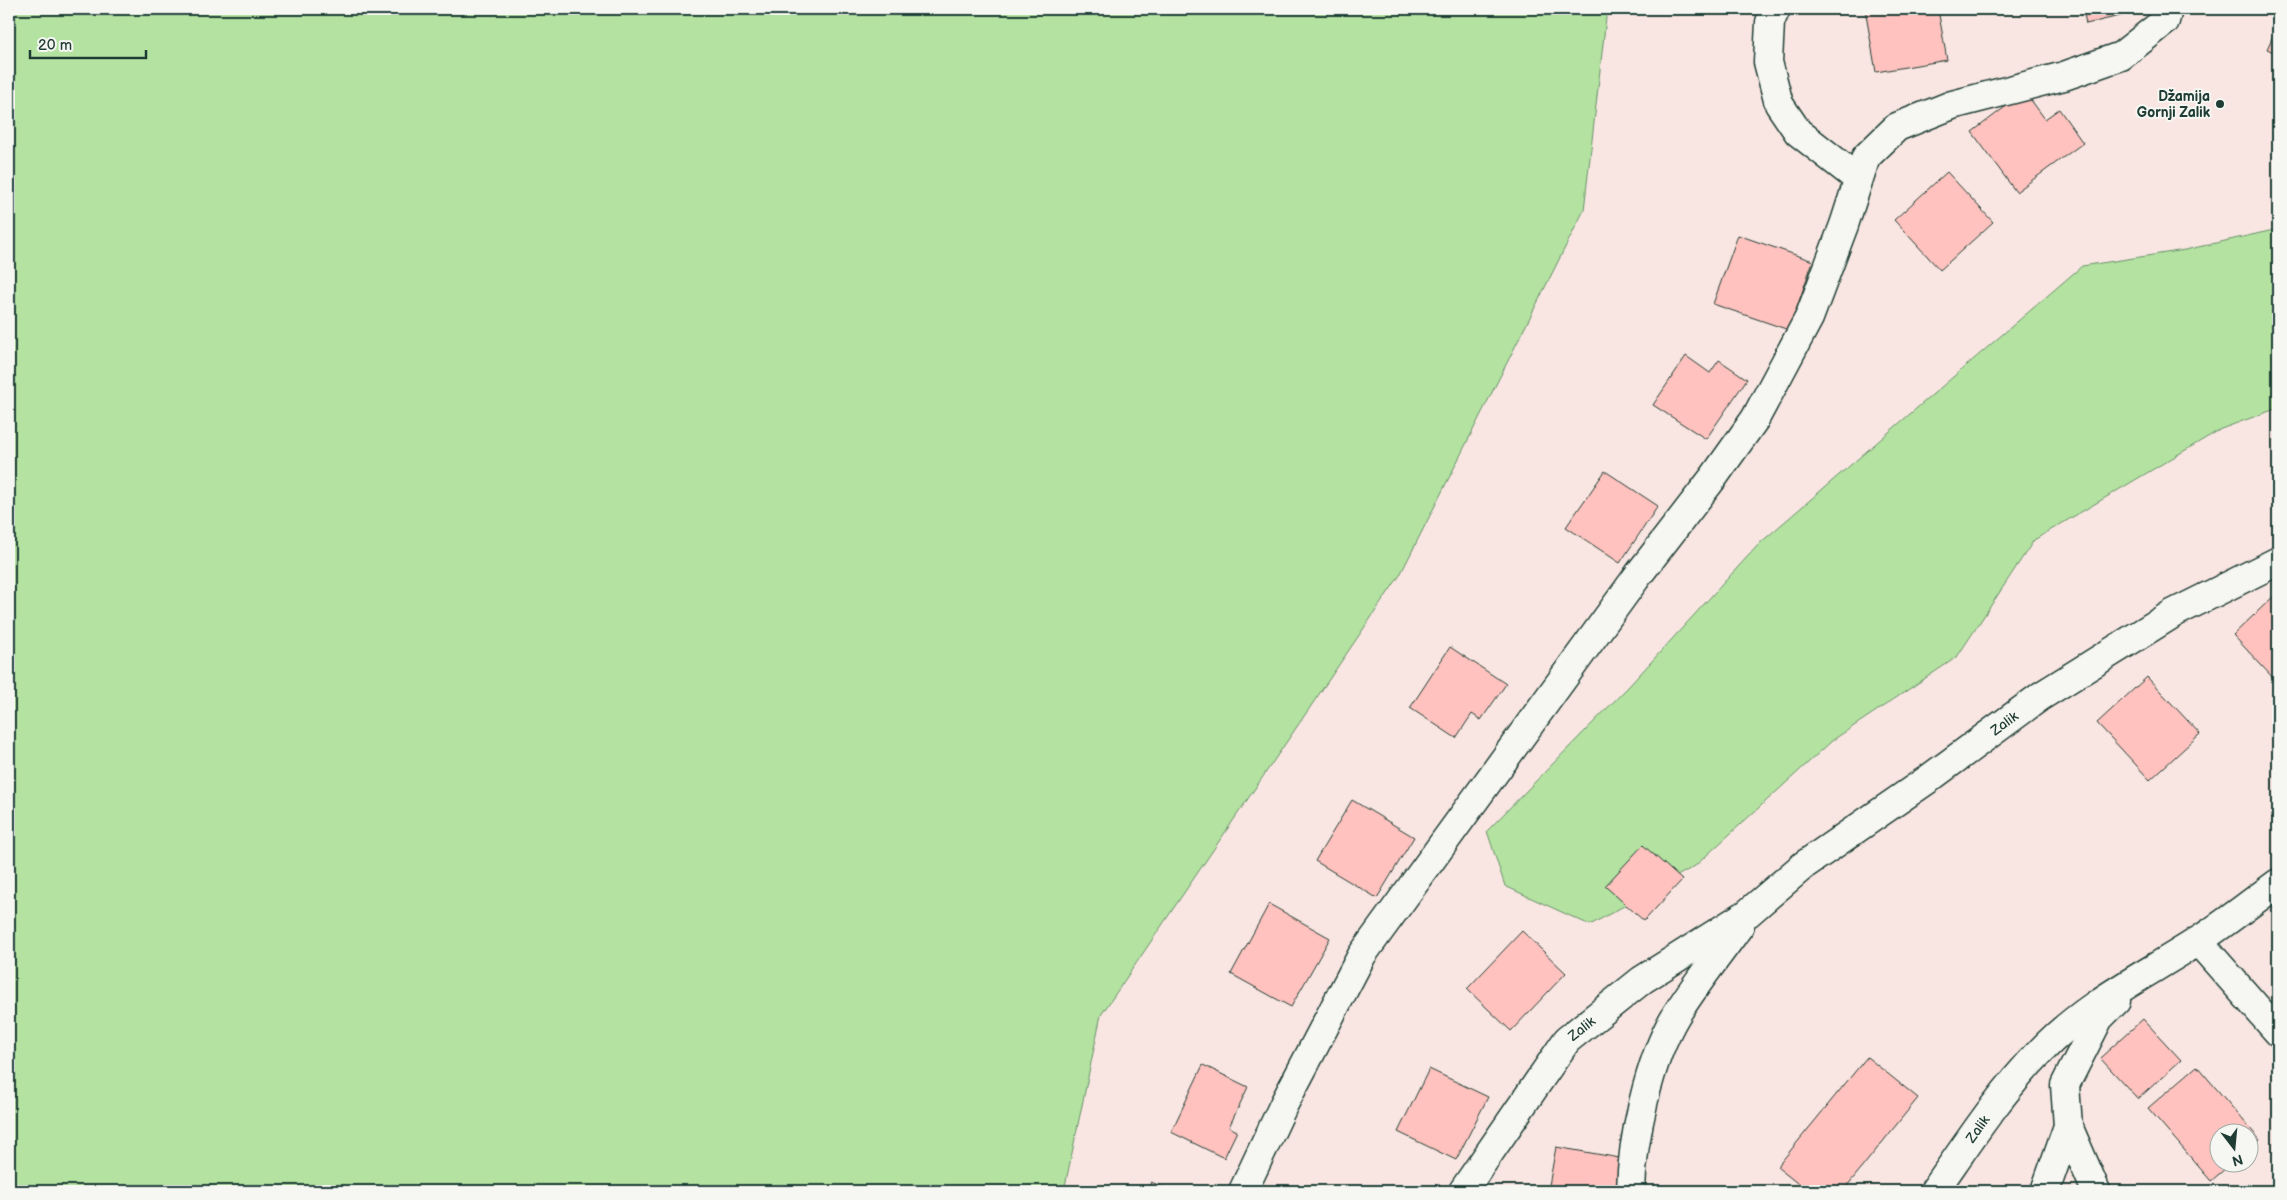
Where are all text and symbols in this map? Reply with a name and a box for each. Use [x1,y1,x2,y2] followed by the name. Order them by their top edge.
[30,28,146,60] scale bar
[38,36,72,55] text: 20 m
[2137,88,2211,121] place label: Džamija Gornji Zalik
[2214,98,2226,110] marker: Džamija Gornji Zalik
[1987,708,2022,740] street label: Zalik
[1564,1013,1599,1045] street label: Zalik
[1962,1112,1994,1147] street label: Zalik
[2210,1122,2260,1172] north arrow
[2230,1150,2245,1170] text: N

